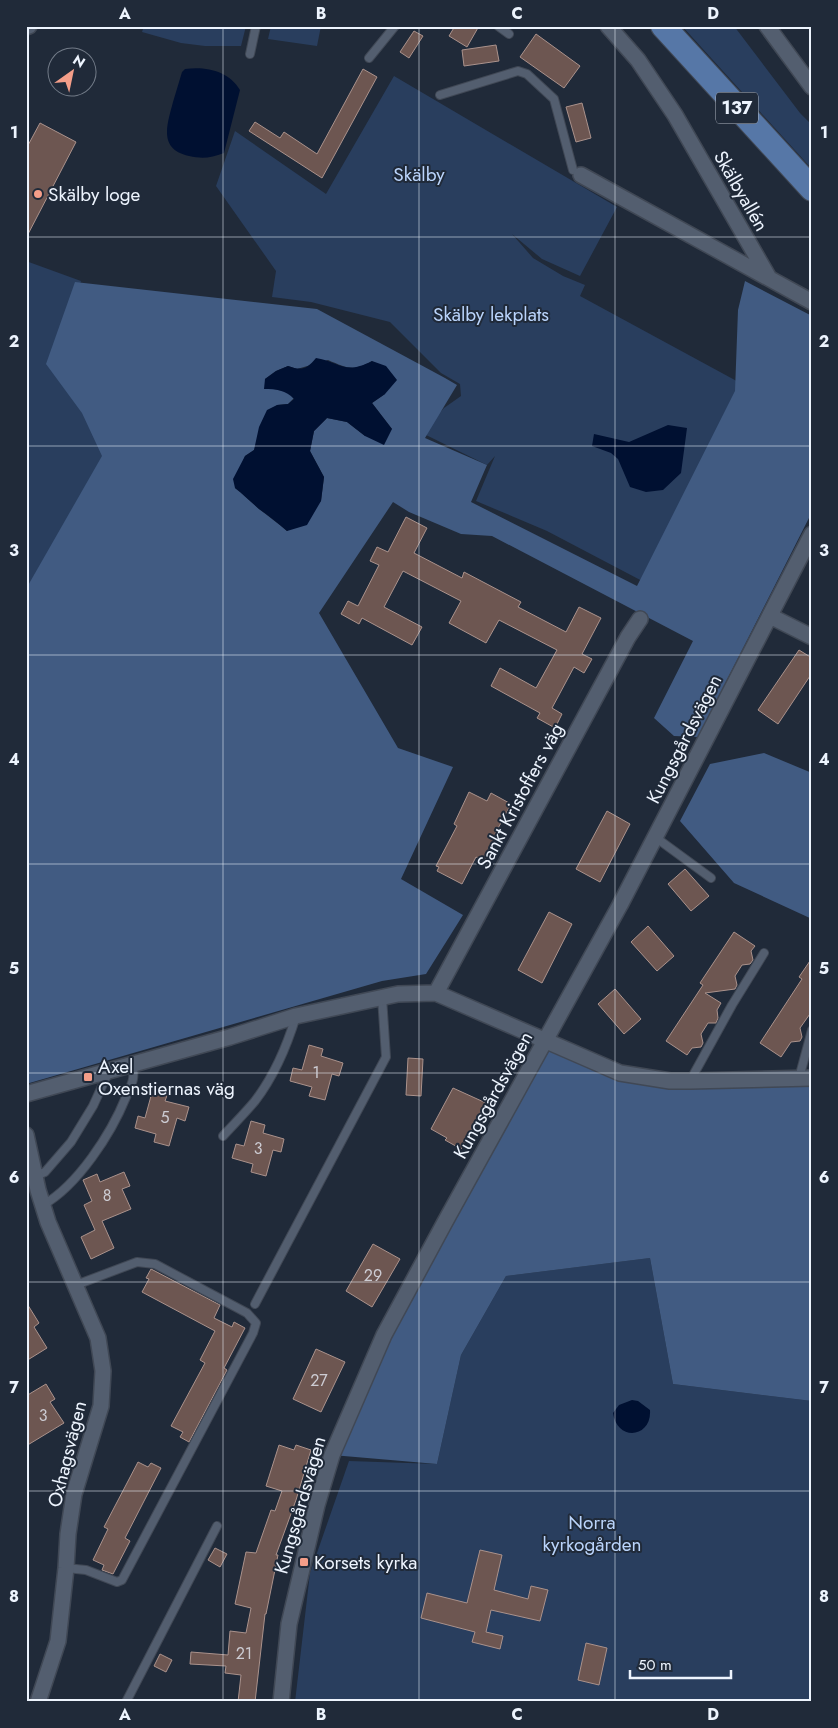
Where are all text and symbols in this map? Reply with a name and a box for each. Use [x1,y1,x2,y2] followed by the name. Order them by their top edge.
[118,2,131,25] text: A
[316,2,326,25] text: B
[511,2,523,25] text: C
[707,2,719,25] text: D
[48,48,98,98] north arrow
[69,50,89,73] text: N
[716,92,758,124] road number: 137
[10,121,18,144] text: 1
[820,121,828,144] text: 1
[707,146,775,236] street label: Skälbyallén
[393,161,445,188] park label: Skälby
[48,181,141,208] place label: Skälby loge
[32,188,44,200] marker: Skälby loge
[433,301,549,328] park label: Skälby lekplats
[9,330,19,353] text: 2
[819,330,829,353] text: 2
[9,539,19,562] text: 3
[819,539,829,562] text: 3
[640,670,728,808] street label: Kungsgårdsvägen
[470,718,570,874] street label: Sankt Kristoffers väg
[8,748,20,771] text: 4
[818,748,830,771] text: 4
[9,957,19,980] text: 5
[819,957,829,980] text: 5
[447,1026,539,1164] street label: Kungsgårdsvägen
[98,1053,235,1102] place label: Axel Oxenstiernas väg
[312,1061,320,1084] house number: 1
[82,1071,94,1083] marker: Axel Oxenstiernas väg
[160,1106,170,1129] house number: 5
[254,1137,263,1160] house number: 3
[9,1166,19,1189] text: 6
[819,1166,829,1189] text: 6
[103,1184,111,1207] house number: 8
[364,1264,382,1287] house number: 29
[310,1369,328,1392] house number: 27
[9,1376,19,1399] text: 7
[819,1376,829,1399] text: 7
[41,1398,93,1510] street label: Oxhagsvägen
[39,1404,48,1427] house number: 3
[267,1433,333,1577] street label: Kungsgårdsvägen
[542,1509,642,1558] park label: Norra kyrkogården
[314,1549,417,1576] place label: Korsets kyrka
[298,1556,310,1568] marker: Korsets kyrka
[9,1585,19,1608] text: 8
[819,1585,829,1608] text: 8
[236,1642,252,1665] house number: 21
[630,1648,732,1680] scale bar
[638,1654,672,1676] text: 50 m
[118,1703,131,1726] text: A
[316,1703,326,1726] text: B
[511,1703,523,1726] text: C
[707,1703,719,1726] text: D

